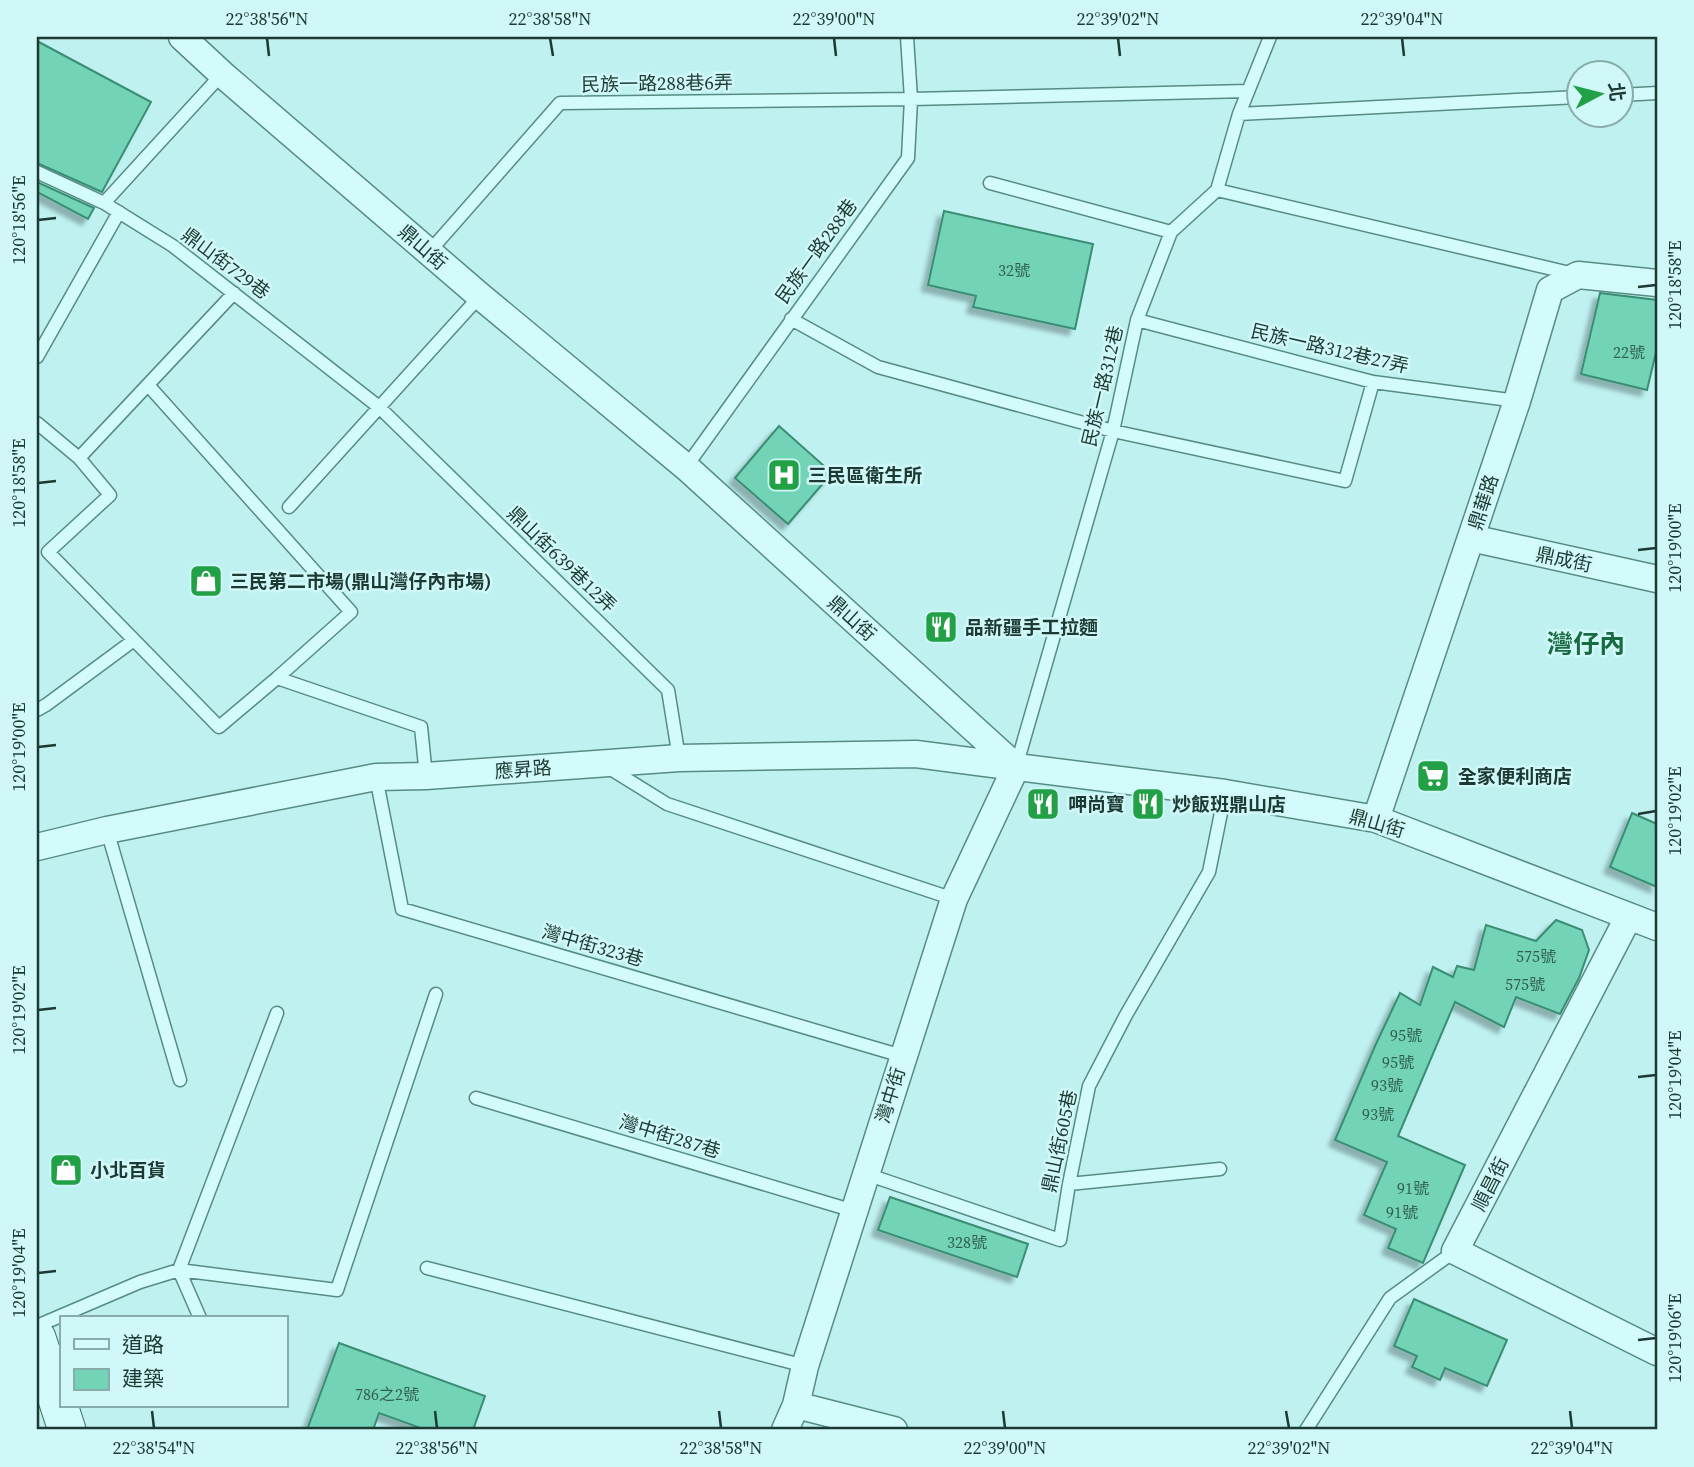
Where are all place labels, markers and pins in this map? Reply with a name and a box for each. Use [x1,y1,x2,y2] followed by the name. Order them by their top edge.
[765,456,803,494] hospital icon: 三民區衛生所
[808,462,922,488] place label: 三民區衛生所
[187,562,225,600] shop icon: 三民第二市場(鼎山灣仔內市場)
[230,568,491,594] place label: 三民第二市場(鼎山灣仔內市場)
[922,608,960,646] restaurant icon: 品新疆手工拉麵
[965,614,1098,640] place label: 品新疆手工拉麵
[1414,757,1452,795] supermarket icon: 全家便利商店
[1458,763,1572,789] place label: 全家便利商店
[1024,785,1062,823] restaurant icon: 呷尚寶
[1129,785,1167,823] restaurant icon: 炒飯班鼎山店
[1068,791,1125,817] place label: 呷尚寶
[1172,791,1286,817] place label: 炒飯班鼎山店
[47,1151,85,1189] shop icon: 小北百貨
[90,1157,166,1183] place label: 小北百貨

